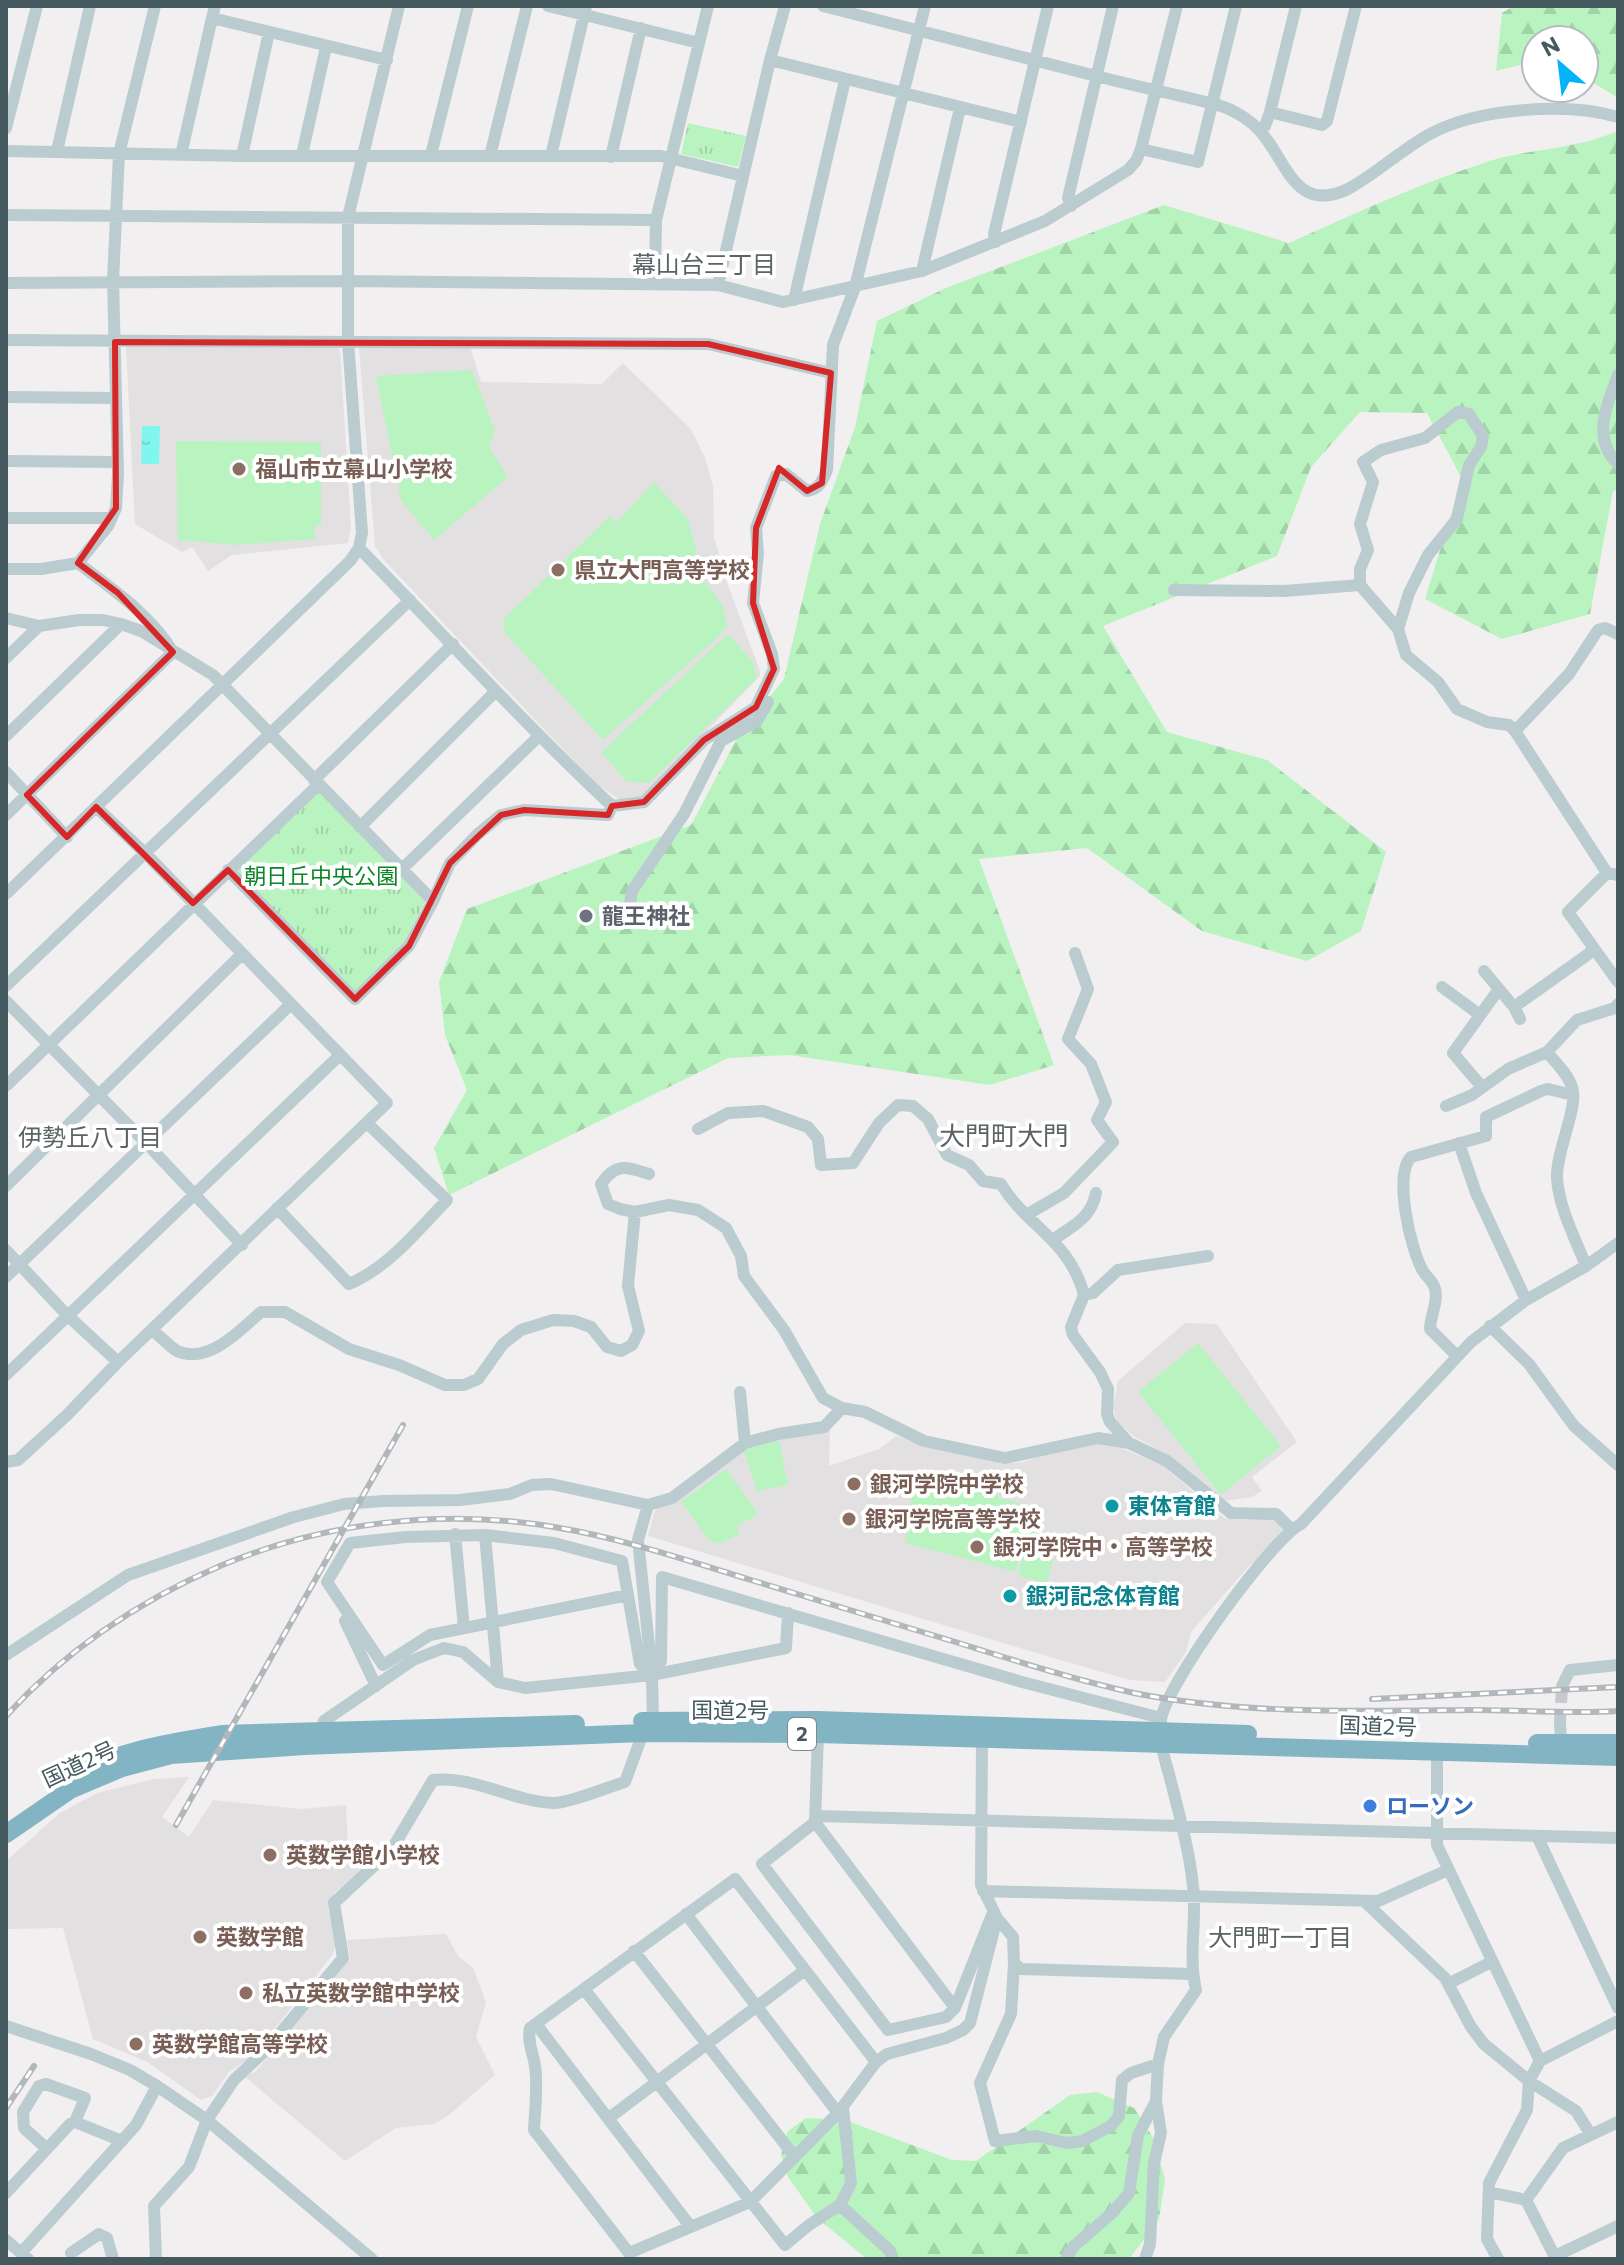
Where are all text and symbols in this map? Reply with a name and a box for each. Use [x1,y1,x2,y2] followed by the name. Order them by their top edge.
[1520,24,1600,104] north arrow
[1537,30,1564,62] text: N
[632,249,776,278] district label: 幕山台三丁目
[255,455,453,482] place label: 福山市立幕山小学校
[230,460,248,478] marker: 福山市立幕山小学校
[574,556,750,583] place label: 県立大門高等学校
[549,561,567,579] marker: 県立大門高等学校
[244,862,398,889] park label: 朝日丘中央公園
[602,902,690,929] place label: 龍王神社
[577,907,595,925] marker: 龍王神社
[939,1119,1069,1150] district label: 大門町大門
[18,1122,162,1151] district label: 伊勢丘八丁目
[870,1470,1024,1497] place label: 銀河学院中学校
[845,1475,863,1493] marker: 銀河学院中学校
[1128,1492,1216,1519] place label: 東体育館
[1103,1497,1121,1515] marker: 東体育館
[865,1505,1041,1532] place label: 銀河学院高等学校
[840,1510,858,1528] marker: 銀河学院高等学校
[993,1533,1213,1560] place label: 銀河学院中・高等学校
[968,1538,986,1556] marker: 銀河学院中・高等学校
[1026,1582,1180,1609] place label: 銀河記念体育館
[1001,1587,1019,1605] marker: 銀河記念体育館
[691,1696,769,1723] street label: 国道2号
[1338,1711,1418,1740] street label: 国道2号
[788,1718,816,1750] road number: 2
[38,1735,120,1792] street label: 国道2号
[1386,1792,1474,1819] place label: ローソン
[1361,1797,1379,1815] marker: ローソン
[286,1841,440,1868] place label: 英数学館小学校
[261,1846,279,1864] marker: 英数学館小学校
[1208,1922,1352,1951] district label: 大門町一丁目
[216,1923,304,1950] place label: 英数学館
[191,1928,209,1946] marker: 英数学館
[262,1979,460,2006] place label: 私立英数学館中学校
[237,1984,255,2002] marker: 私立英数学館中学校
[152,2030,328,2057] place label: 英数学館高等学校
[127,2035,145,2053] marker: 英数学館高等学校

